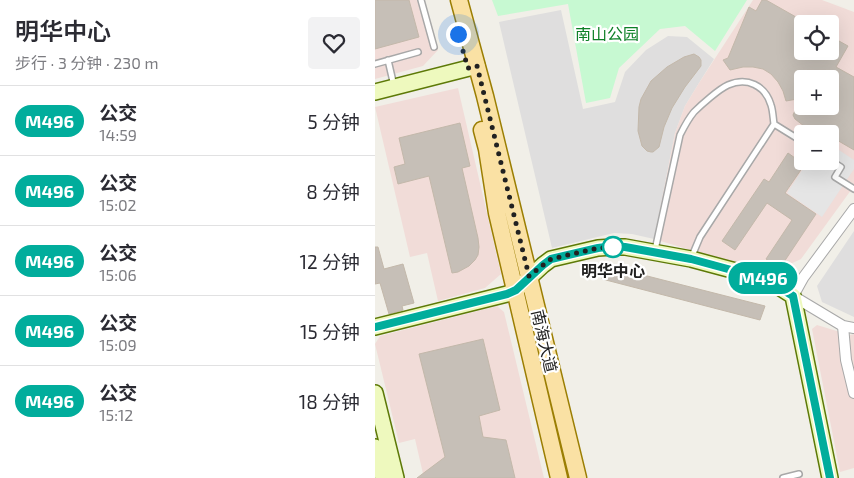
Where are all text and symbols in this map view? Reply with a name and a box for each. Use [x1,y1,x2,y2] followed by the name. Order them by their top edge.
[794,15,839,170] map controls
[794,15,839,60] button: locate
[15,16,111,45] text: 明华中心
[308,17,360,69] button: heart
[446,22,471,47] your location
[575,24,639,43] park label: 南山公园
[15,53,158,72] text: 步行 · 3 分钟 · 230 m
[794,70,839,115] button: +
[99,101,137,124] text: 公交
[25,110,74,132] text: M496
[308,110,360,133] text: 5 分钟
[99,125,137,144] text: 14:59
[794,125,839,170] button: −
[99,171,137,194] text: 公交
[25,180,74,202] text: M496
[306,180,360,203] text: 8 分钟
[99,195,137,214] text: 15:02
[602,236,624,258] marker: 明华中心
[99,241,137,264] text: 公交
[25,250,74,272] text: M496
[300,250,360,273] text: 12 分钟
[581,261,645,280] place label: 明华中心
[728,262,798,294] line badge: M496
[99,265,137,284] text: 15:06
[738,267,788,289] text: M496
[529,308,561,374] street label: 南海大道
[99,311,137,334] text: 公交
[25,320,74,342] text: M496
[300,320,360,343] text: 15 分钟
[99,335,137,354] text: 15:09
[99,381,137,404] text: 公交
[25,390,74,412] text: M496
[299,390,360,413] text: 18 分钟
[99,405,133,424] text: 15:12

